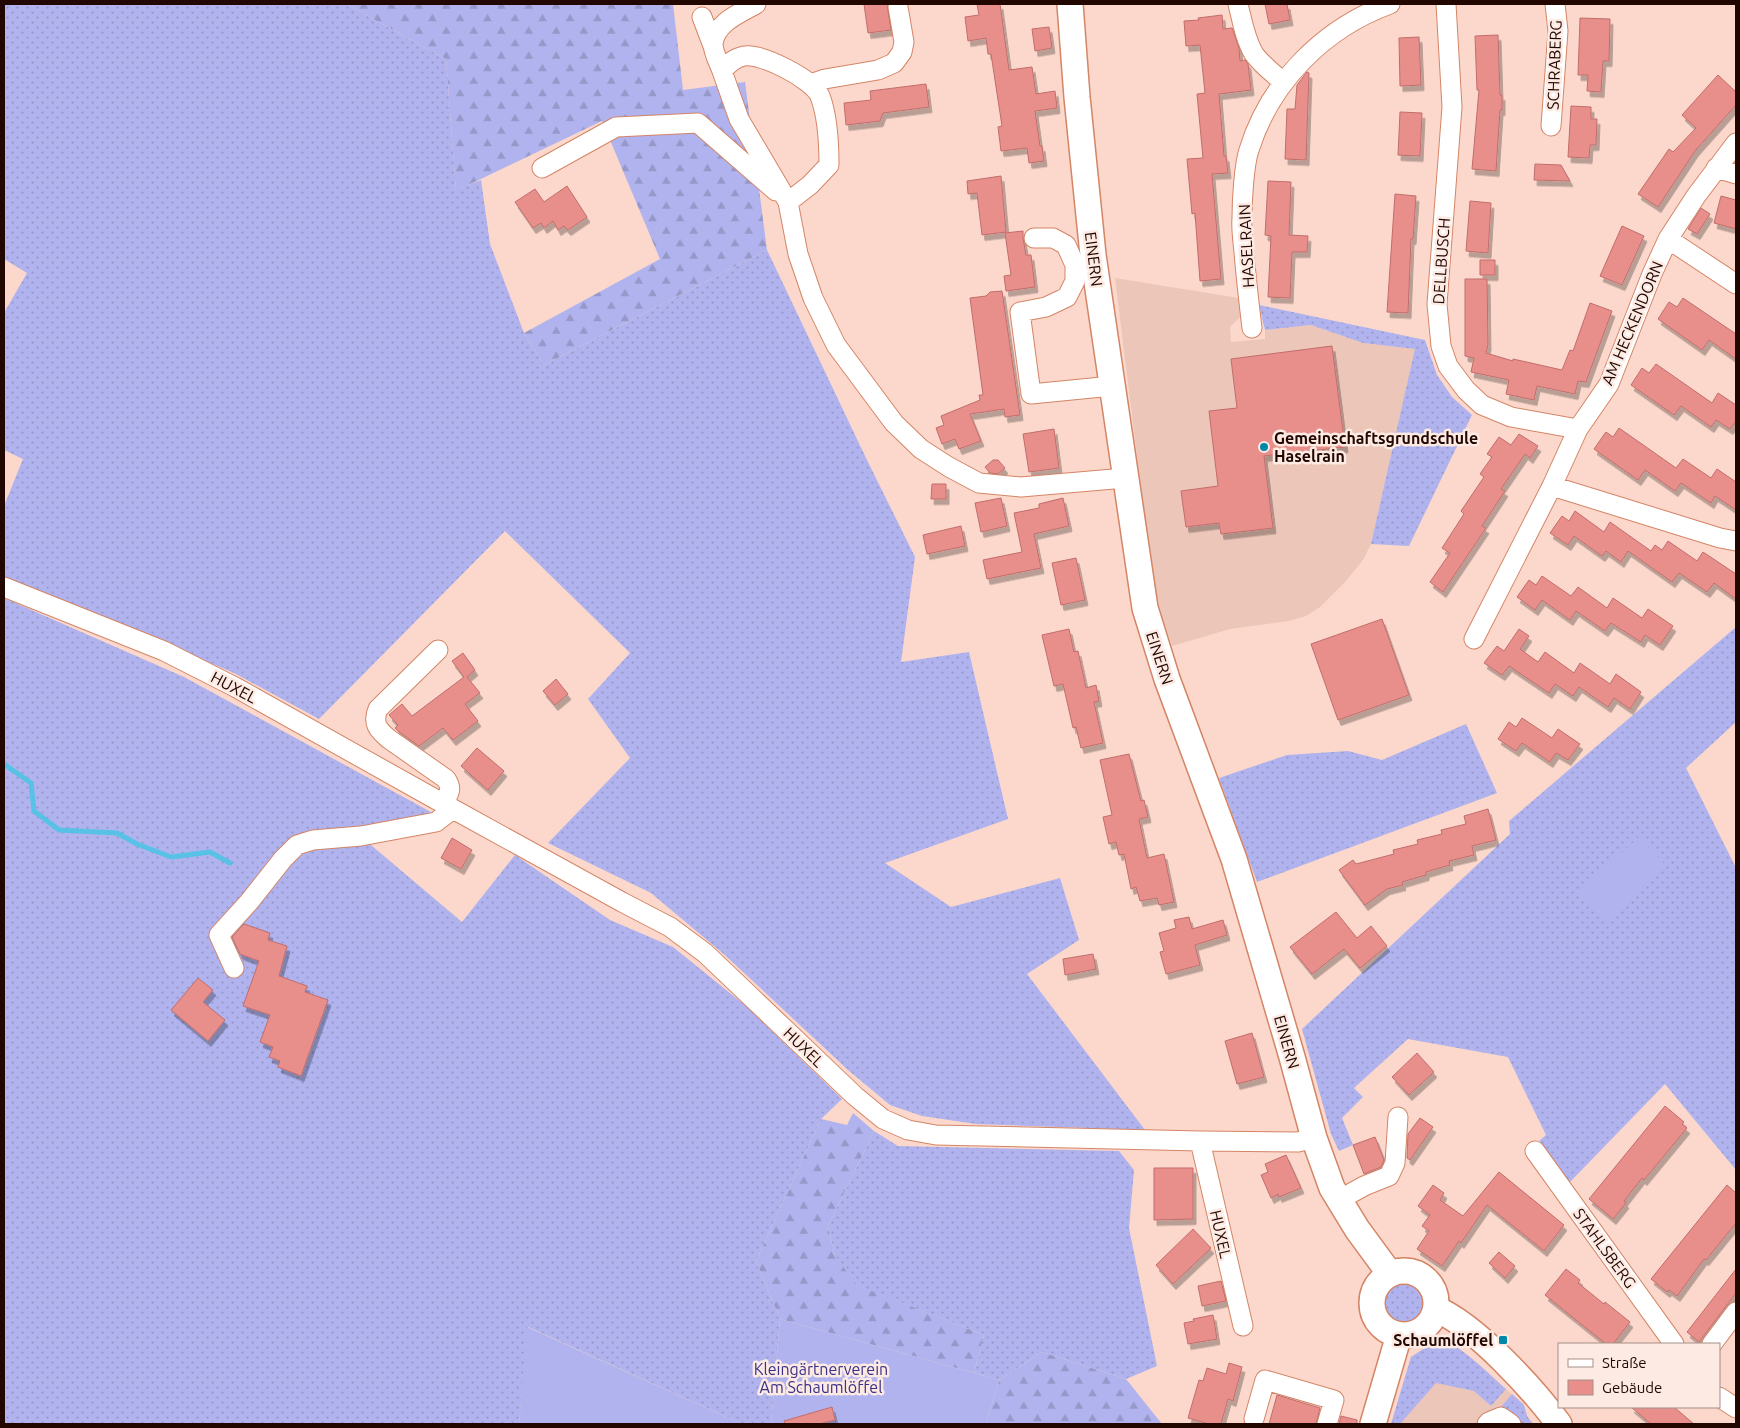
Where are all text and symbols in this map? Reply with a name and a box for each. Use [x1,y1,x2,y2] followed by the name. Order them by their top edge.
[1543,20,1565,110] street label: SCHRABERG
[1235,204,1257,288] street label: HASELRAIN
[1429,217,1453,305] street label: DELLBUSCH
[1082,231,1106,287] street label: EINERN
[1598,258,1666,388] street label: AM HECKENDORN
[1274,429,1478,465] place label: Gemeinschaftsgrundschule Haselrain
[1258,441,1270,453] marker: Gemeinschaftsgrundschule Haselrain
[1143,629,1177,687] street label: EINERN
[208,668,260,706] street label: HUXEL
[1271,1013,1303,1071] street label: EINERN
[780,1023,828,1071] street label: HUXEL
[1570,1205,1640,1291] street label: STAHLSBERG
[1207,1208,1235,1260] street label: HUXEL
[1393,1331,1493,1349] place label: Schaumlöffel
[1497,1334,1509,1346] marker: Schaumlöffel
[1558,1343,1720,1408] legend
[1602,1354,1646,1371] text: Straße
[754,1360,888,1396] park label: Kleingärtnerverein Am Schaumlöffel
[1602,1379,1662,1396] text: Gebäude

